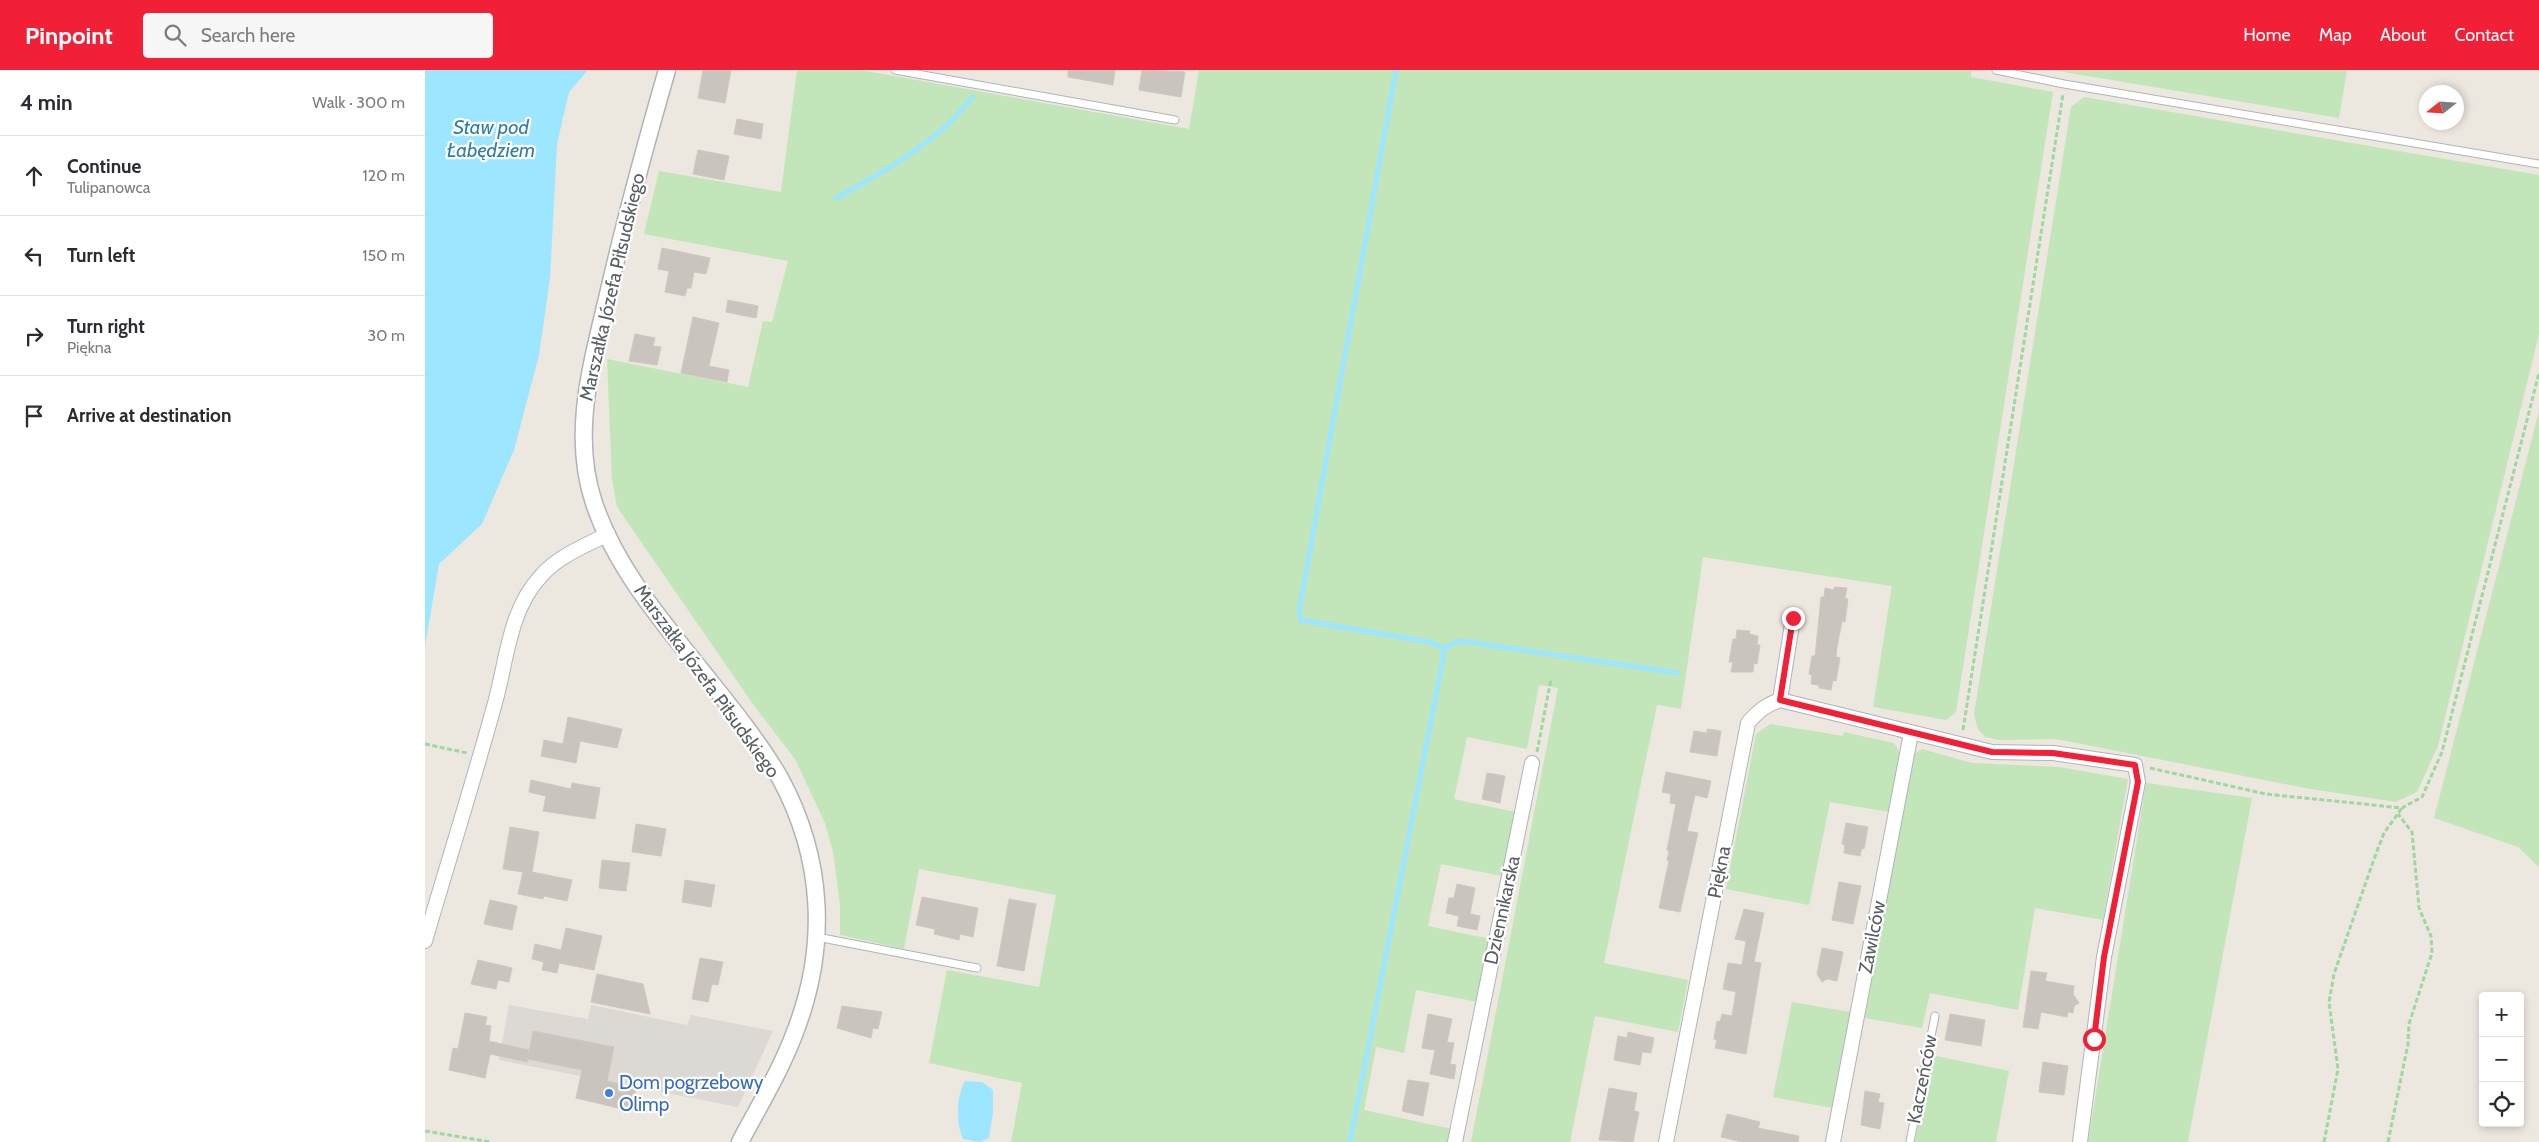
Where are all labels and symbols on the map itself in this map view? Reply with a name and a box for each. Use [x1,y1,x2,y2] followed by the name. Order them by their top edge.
[2419,85,2464,130] north arrow
[447,115,535,162] water label: Staw pod Łabędziem
[575,171,649,403] street label: Marszałka Józefa Piłsudskiego
[629,580,785,782] street label: Marszałka Józefa Piłsudskiego
[1782,607,1805,630] route end
[1703,844,1735,900] street label: Piękna
[1479,854,1525,966] street label: Dziennikarska
[1854,898,1890,975] street label: Zawilców
[2083,1028,2106,1051] route start
[1902,1032,1942,1125] street label: Kaczeńców
[619,1071,764,1116] place label: Dom pogrzebowy Olimp
[603,1087,615,1099] marker: Dom pogrzebowy Olimp

